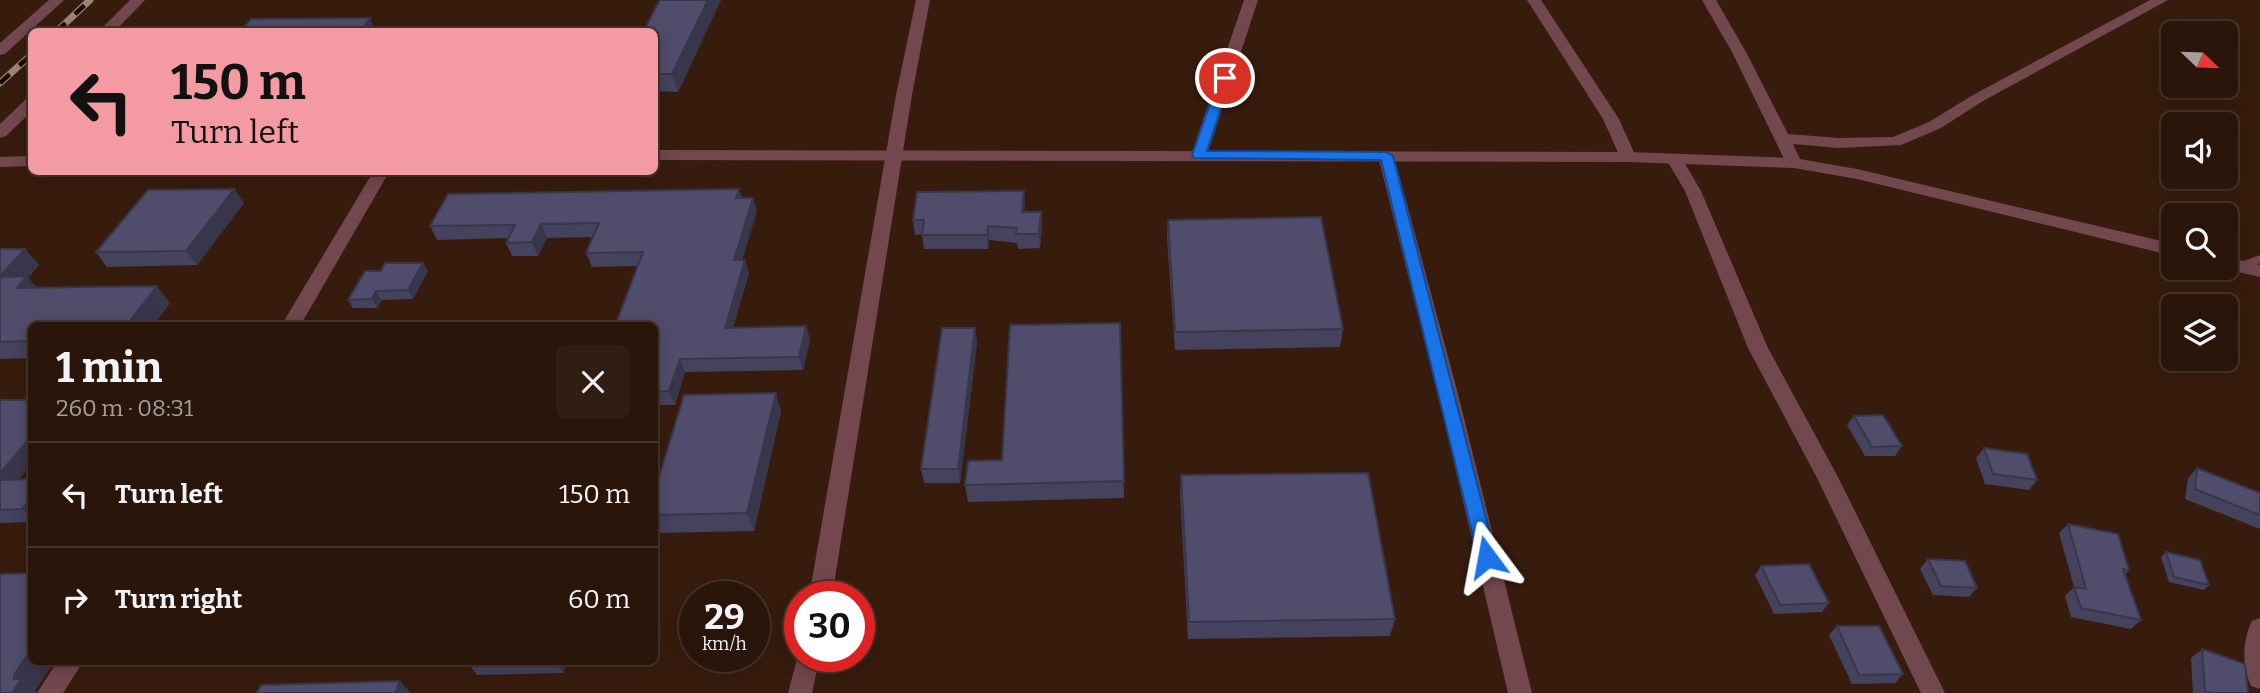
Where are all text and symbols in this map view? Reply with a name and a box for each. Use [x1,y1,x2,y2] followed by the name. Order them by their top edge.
[2161,21,2238,98] north arrow
[2161,21,2238,371] map controls
[1195,48,1255,108] pin
[171,53,306,112] text: 150 m
[56,56,147,147] icon: left
[1206,59,1244,97] icon: arrive
[2161,112,2238,189] button: sound
[171,113,299,151] text: Turn left
[2161,203,2238,280] button: search
[2161,294,2238,371] button: layers
[56,343,162,393] text: 1 min
[556,345,630,419] button: close
[56,394,193,422] text: 260 m · 08:31
[56,476,94,514] icon: left
[115,479,223,510] text: Turn left
[559,479,630,510] text: 150 m
[1450,520,1524,594] position arrow
[56,581,94,619] icon: right
[784,581,875,672] speed limit sign: 30
[115,584,242,615] text: Turn right
[568,584,630,615] text: 60 m
[704,596,745,638] text: 29
[702,633,747,655] text: km/h

